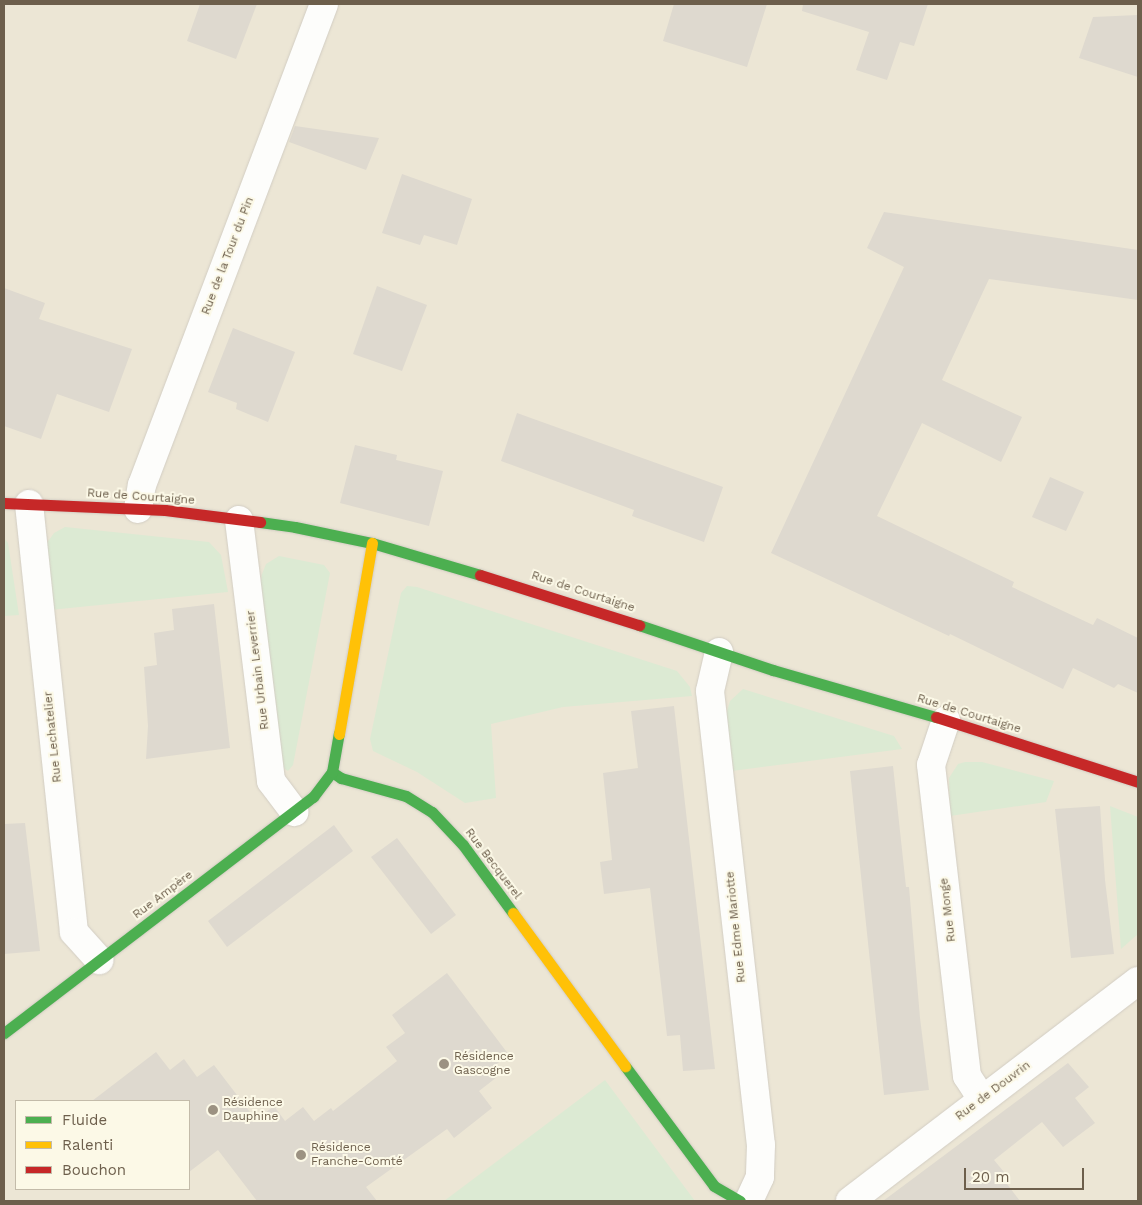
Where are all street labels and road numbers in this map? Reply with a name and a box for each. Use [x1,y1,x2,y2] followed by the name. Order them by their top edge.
[199,195,257,317] street label: Rue de la Tour du Pin
[87,486,195,508] street label: Rue de Courtaigne
[529,568,637,616] street label: Rue de Courtaigne
[244,609,272,731] street label: Rue Urbain Leverrier
[41,691,65,783] street label: Rue Lechatelier
[915,691,1023,737] street label: Rue de Courtaigne
[462,826,524,902] street label: Rue Becquerel
[130,868,196,922] street label: Rue Ampère
[723,871,749,983] street label: Rue Edme Mariotte
[937,877,959,943] street label: Rue Monge
[953,1058,1033,1124] street label: Rue de Douvrin

